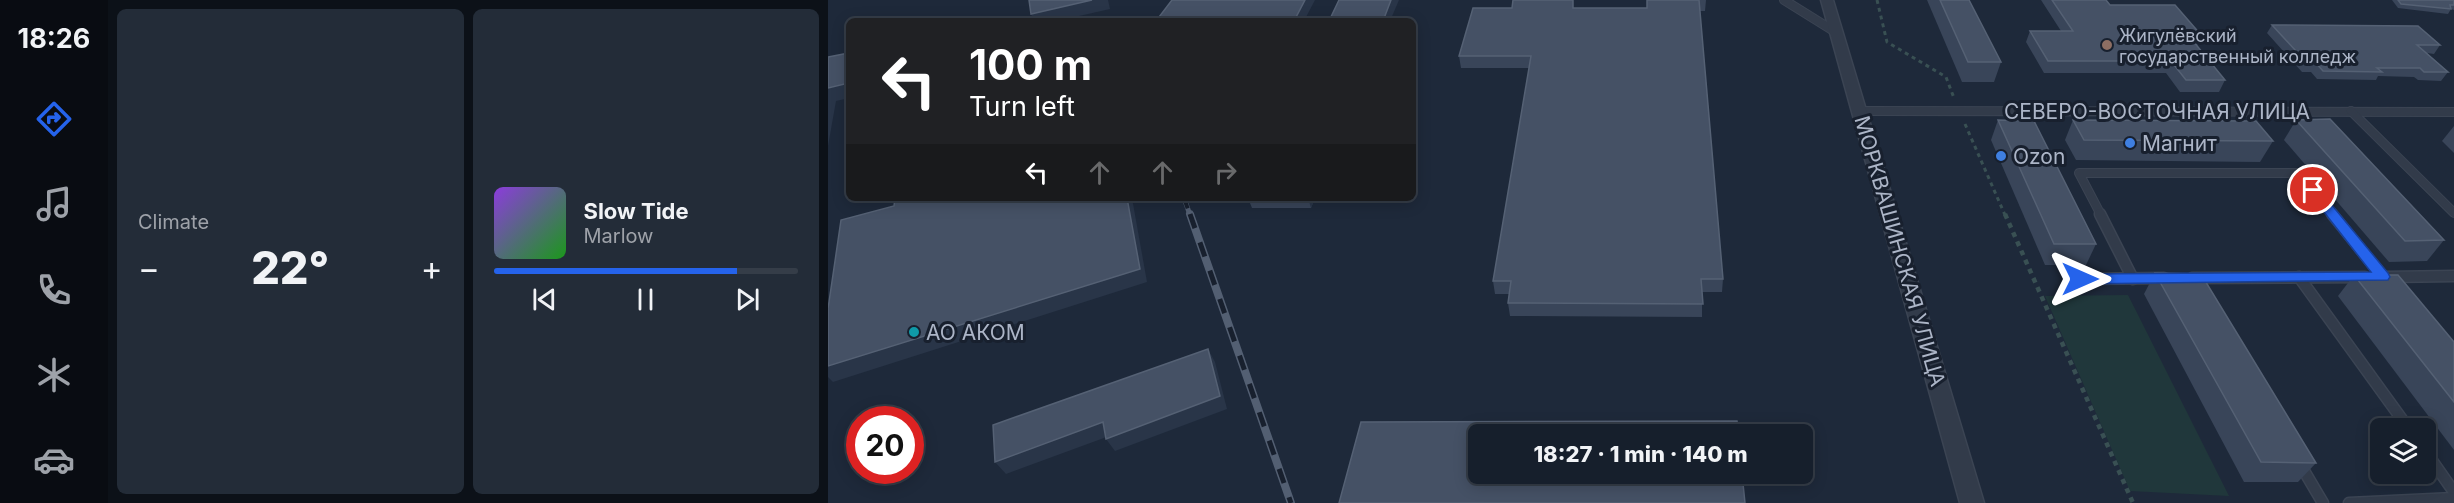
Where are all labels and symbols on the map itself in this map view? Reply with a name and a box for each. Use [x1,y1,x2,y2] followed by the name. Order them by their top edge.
[2119,25,2356,67] place label: Жигулёвский государственный колледж
[2100,38,2114,52] marker: Жигулёвский государственный колледж
[2004,99,2310,124] street label: СЕВЕРО-ВОСТОЧНАЯ УЛИЦА
[1849,113,1951,389] street label: МОРКВАШИНСКАЯ УЛИЦА
[2142,131,2217,156] place label: Магнит
[2123,136,2137,150] marker: Магнит
[2013,144,2065,169] place label: Ozon
[1994,149,2008,163] marker: Ozon
[2287,164,2338,215] pin
[2048,247,2112,311] position arrow
[926,320,1025,345] place label: АО АКОМ
[907,325,921,339] marker: АО АКОМ
[846,406,924,484] speed limit sign: 20

